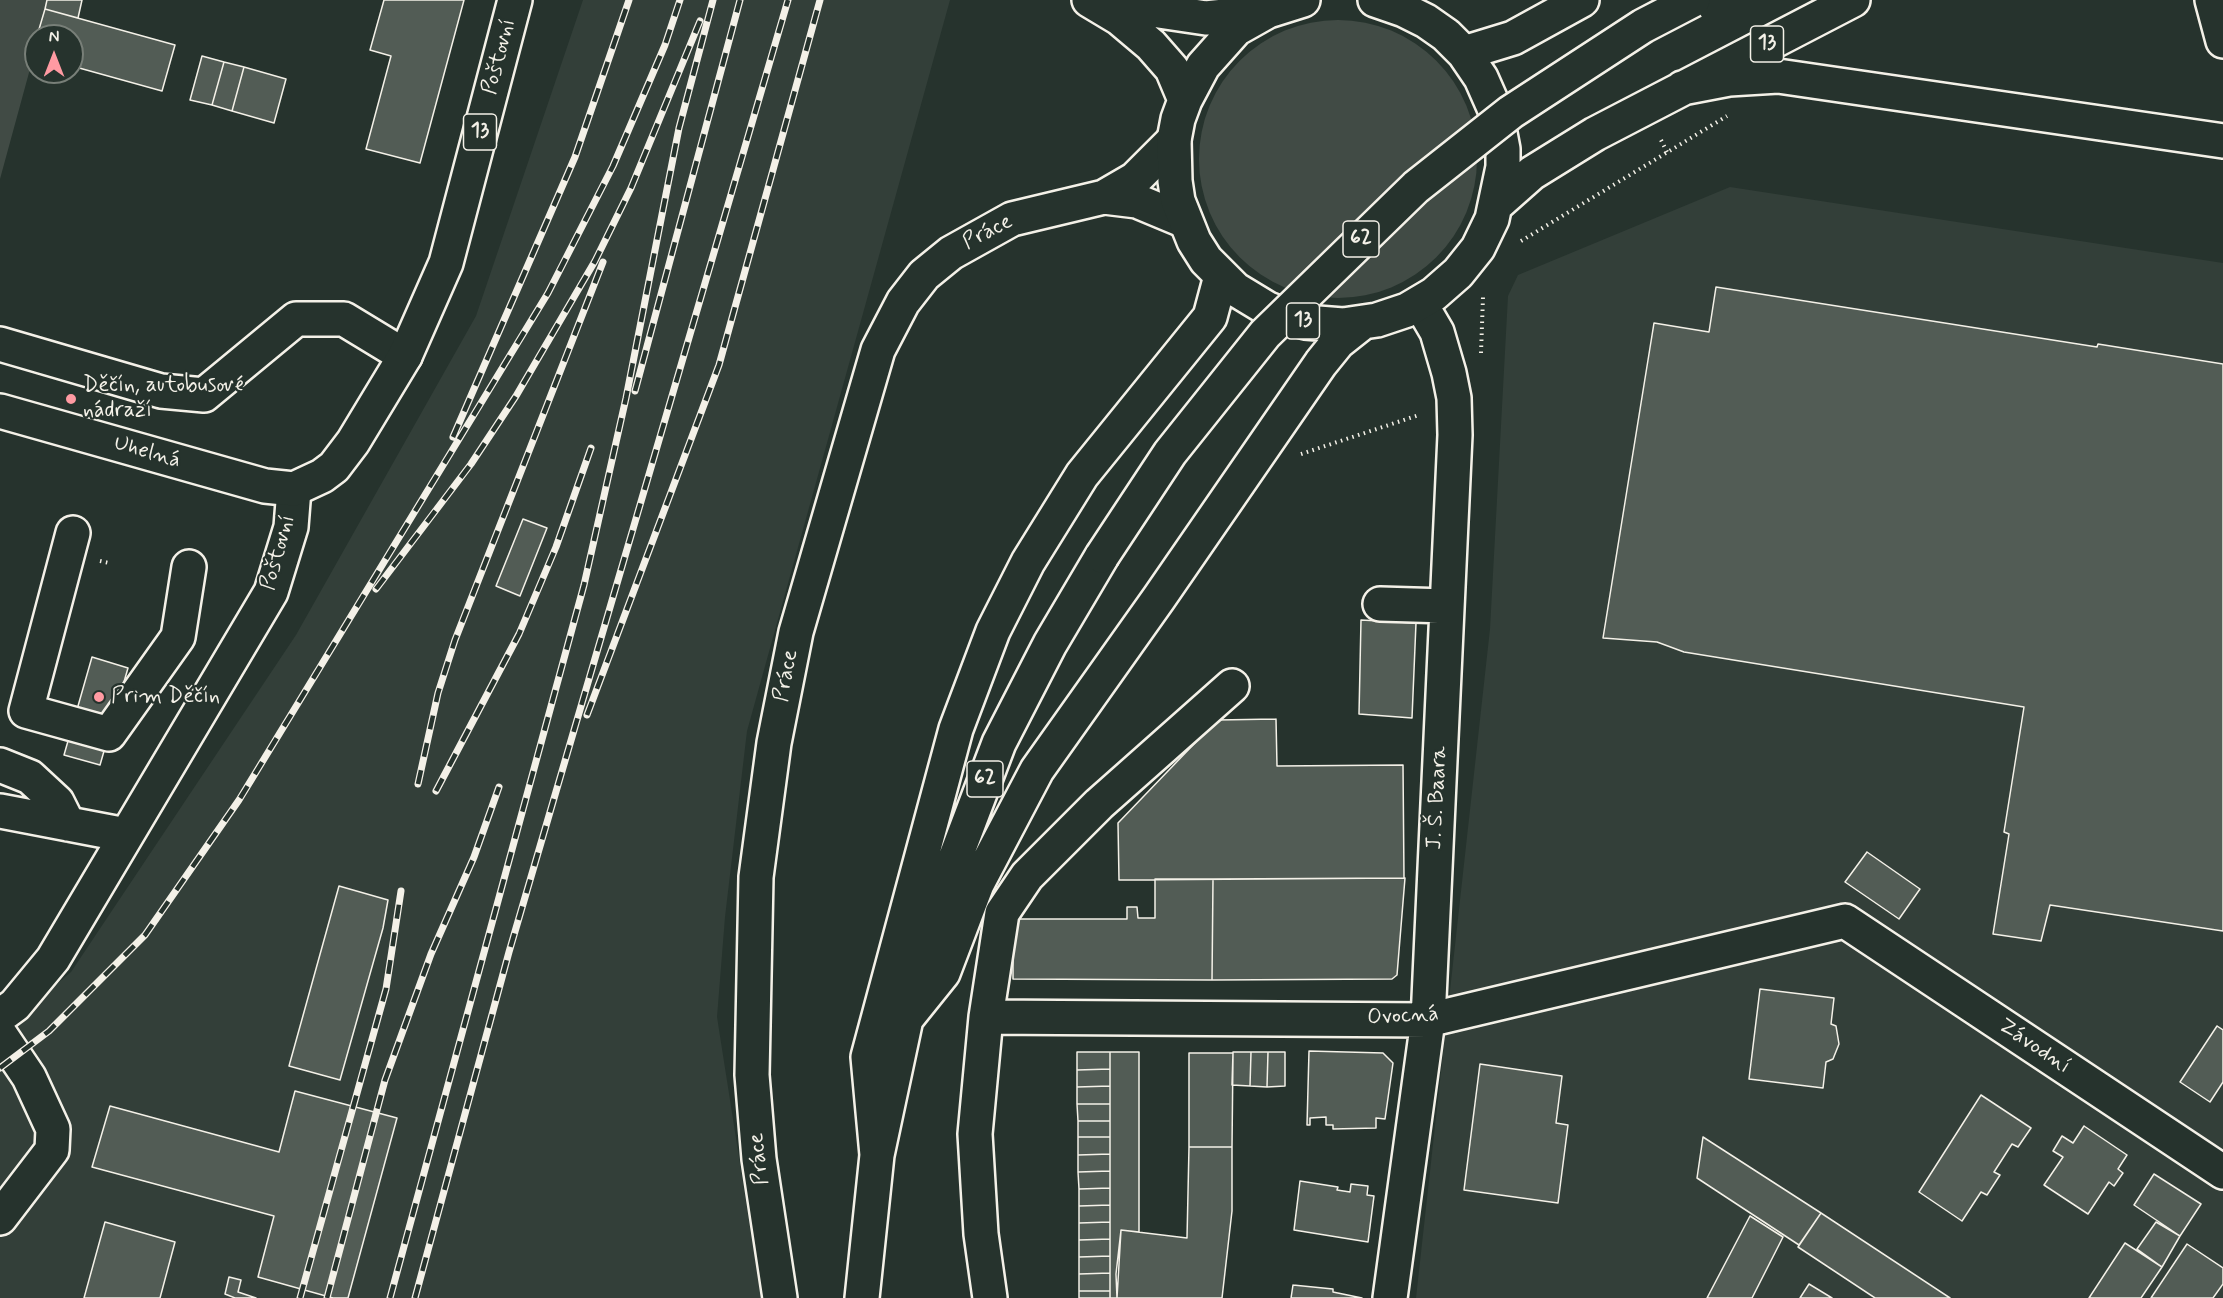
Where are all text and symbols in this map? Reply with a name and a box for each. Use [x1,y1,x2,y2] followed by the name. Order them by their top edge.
[477,16,523,98] street label: Poštovní
[24,24,84,84] north arrow
[1750,26,1784,62] road number: 13
[49,27,59,48] text: N
[464,114,496,150] road number: 13
[959,209,1017,257] street label: Práce
[1343,221,1379,257] road number: 62
[1286,303,1320,339] road number: 13
[83,373,243,424] place label: Děčín, autobusové nádraží
[64,392,78,406] marker: Děčín, autobusové nádraží
[111,431,183,475] street label: Uhelná
[256,512,302,594] street label: Poštovní
[769,648,805,704] street label: Práce
[111,684,220,710] place label: Prim Děčín
[92,690,106,704] marker: Prim Děčín
[1422,746,1454,850] street label: J. Š. Baara
[967,761,1003,797] road number: 62
[1367,1002,1439,1032] street label: Ovocná
[1993,1013,2075,1081] street label: Závodní
[744,1132,776,1186] street label: Práce

